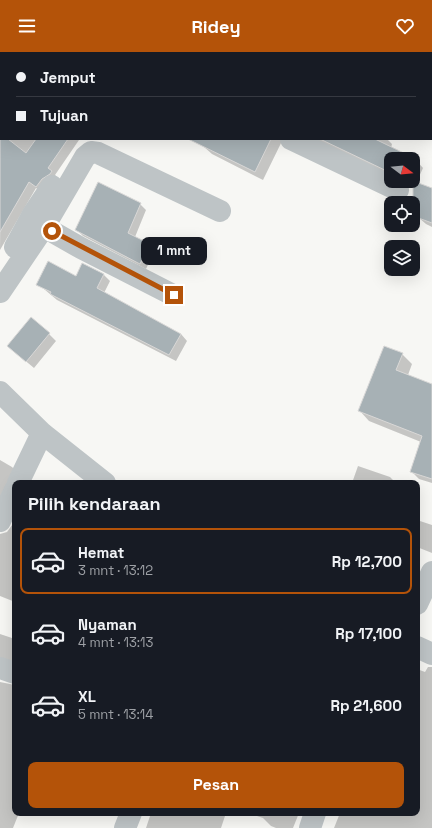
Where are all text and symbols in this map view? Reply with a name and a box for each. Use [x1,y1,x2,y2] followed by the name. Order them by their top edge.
[16,15,38,37] icon: menu
[191,15,241,38] text: Ridey
[394,15,416,37] icon: heart
[40,68,96,87] text: Jemput
[40,106,88,125] text: Tujuan
[384,152,420,188] north arrow
[384,152,420,276] map controls
[384,196,420,232] button: locate
[43,222,61,240] route start
[141,237,207,265] callout: 1 mnt
[384,240,420,276] button: layers
[157,242,191,259] text: 1 mnt
[165,286,183,304] route end
[28,492,161,515] text: Pilih kendaraan
[30,543,66,579] icon: car
[78,543,124,562] text: Hemat
[332,552,402,571] text: Rp 12,700
[78,562,153,579] text: 3 mnt · 13:12
[30,615,66,651] icon: car
[78,615,137,634] text: Nyaman
[335,624,402,643] text: Rp 17,100
[78,634,153,651] text: 4 mnt · 13:13
[30,687,66,723] icon: car
[78,687,96,706] text: XL
[330,696,402,715] text: Rp 21,600
[78,706,153,723] text: 5 mnt · 13:14
[28,762,404,808] button: Pesan

